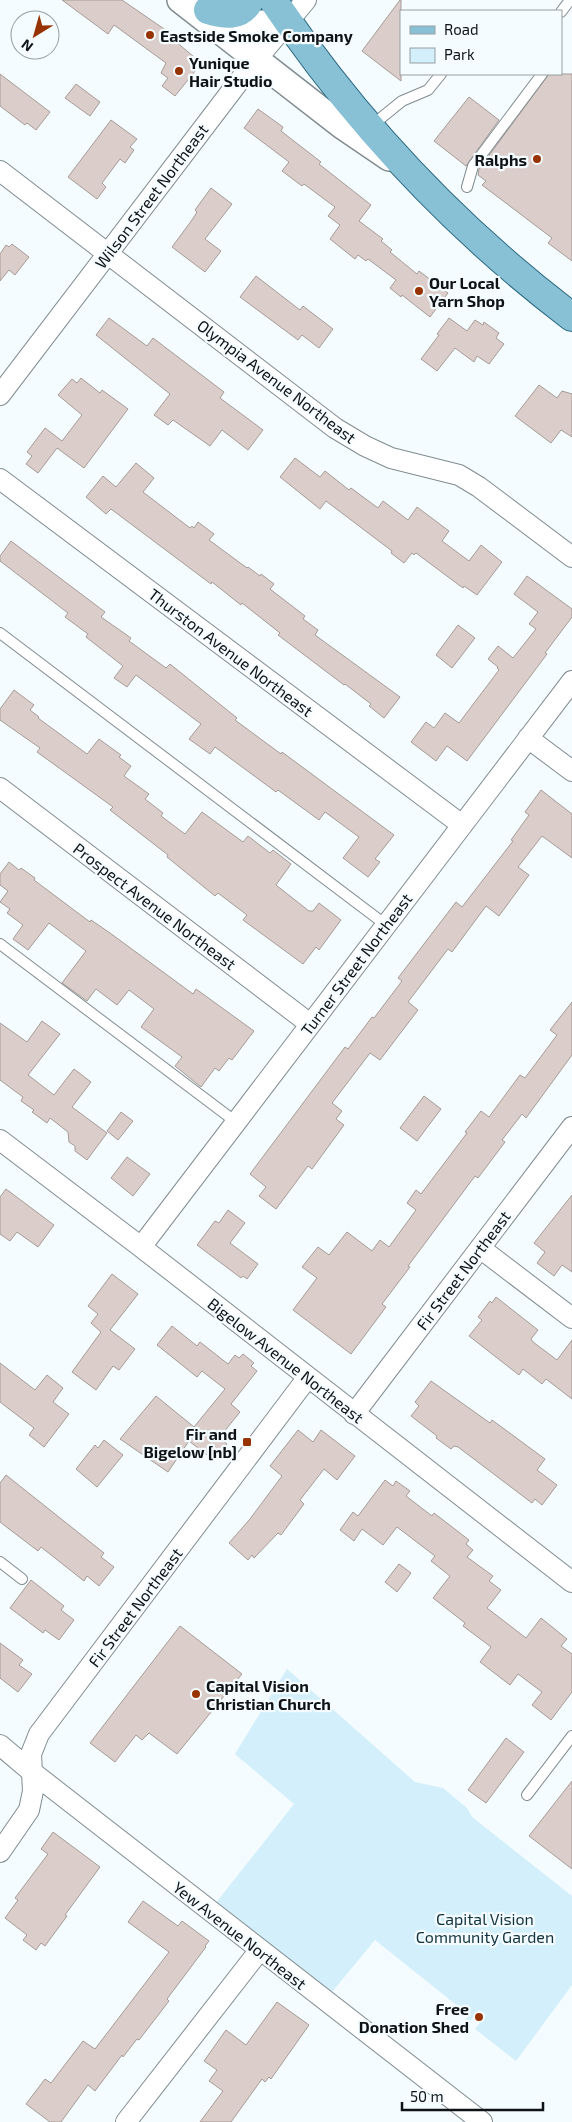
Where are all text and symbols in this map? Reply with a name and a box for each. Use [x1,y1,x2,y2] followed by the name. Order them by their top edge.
[10,10,60,60] north arrow
[400,10,562,75] legend
[444,20,479,38] text: Road
[160,26,353,46] place label: Eastside Smoke Company
[144,29,156,41] marker: Eastside Smoke Company
[18,36,36,56] text: N
[444,45,475,63] text: Park
[189,53,272,90] place label: Yunique Hair Studio
[173,65,185,77] marker: Yunique Hair Studio
[91,120,211,272] street label: Wilson Street Northeast
[475,150,527,169] place label: Ralphs
[531,153,543,165] marker: Ralphs
[429,273,505,310] place label: Our Local Yarn Shop
[413,285,425,297] marker: Our Local Yarn Shop
[194,315,360,447] street label: Olympia Avenue Northeast
[145,584,317,720] street label: Thurston Avenue Northeast
[70,839,240,973] street label: Prospect Avenue Northeast
[296,889,416,1039] street label: Turner Street Northeast
[412,1207,514,1333] street label: Fir Street Northeast
[204,1293,368,1427] street label: Bigelow Avenue Northeast
[144,1424,237,1461] place label: Fir and Bigelow [nb]
[241,1436,253,1448] marker: Fir and Bigelow [nb]
[84,1544,186,1670] street label: Fir Street Northeast
[206,1676,331,1713] place label: Capital Vision Christian Church
[190,1688,202,1700] marker: Capital Vision Christian Church
[170,1877,310,1993] street label: Yew Avenue Northeast
[416,1909,554,1946] park label: Capital Vision Community Garden
[359,1999,469,2036] place label: Free Donation Shed
[473,2011,485,2023] marker: Free Donation Shed
[402,2080,543,2112] scale bar
[410,2087,444,2105] text: 50 m

